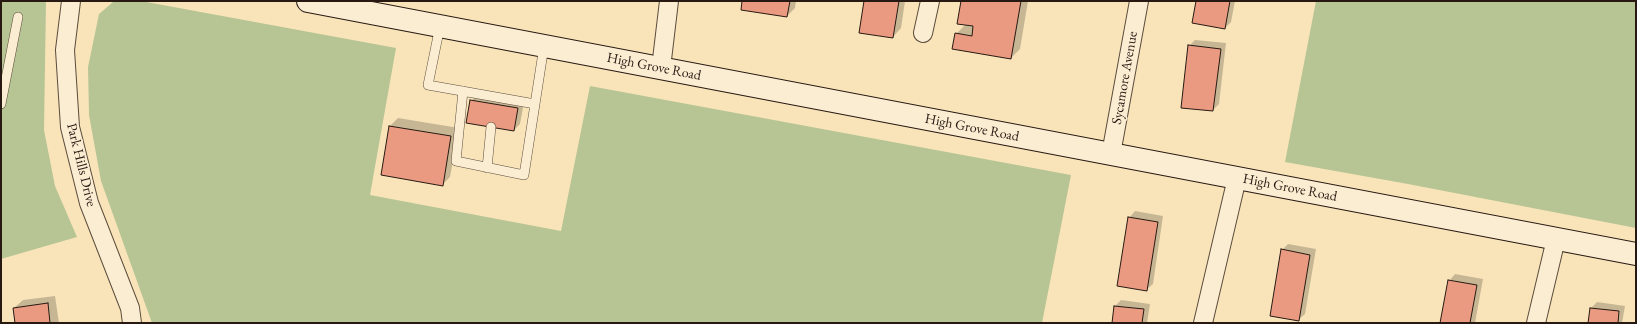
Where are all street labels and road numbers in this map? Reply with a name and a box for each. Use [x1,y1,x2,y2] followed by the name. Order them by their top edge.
[1109,30,1141,126] street label: Sycamore Avenue
[605,50,703,84] street label: High Grove Road
[923,111,1021,145] street label: High Grove Road
[63,122,99,208] street label: Park Hills Drive
[1241,171,1339,205] street label: High Grove Road

